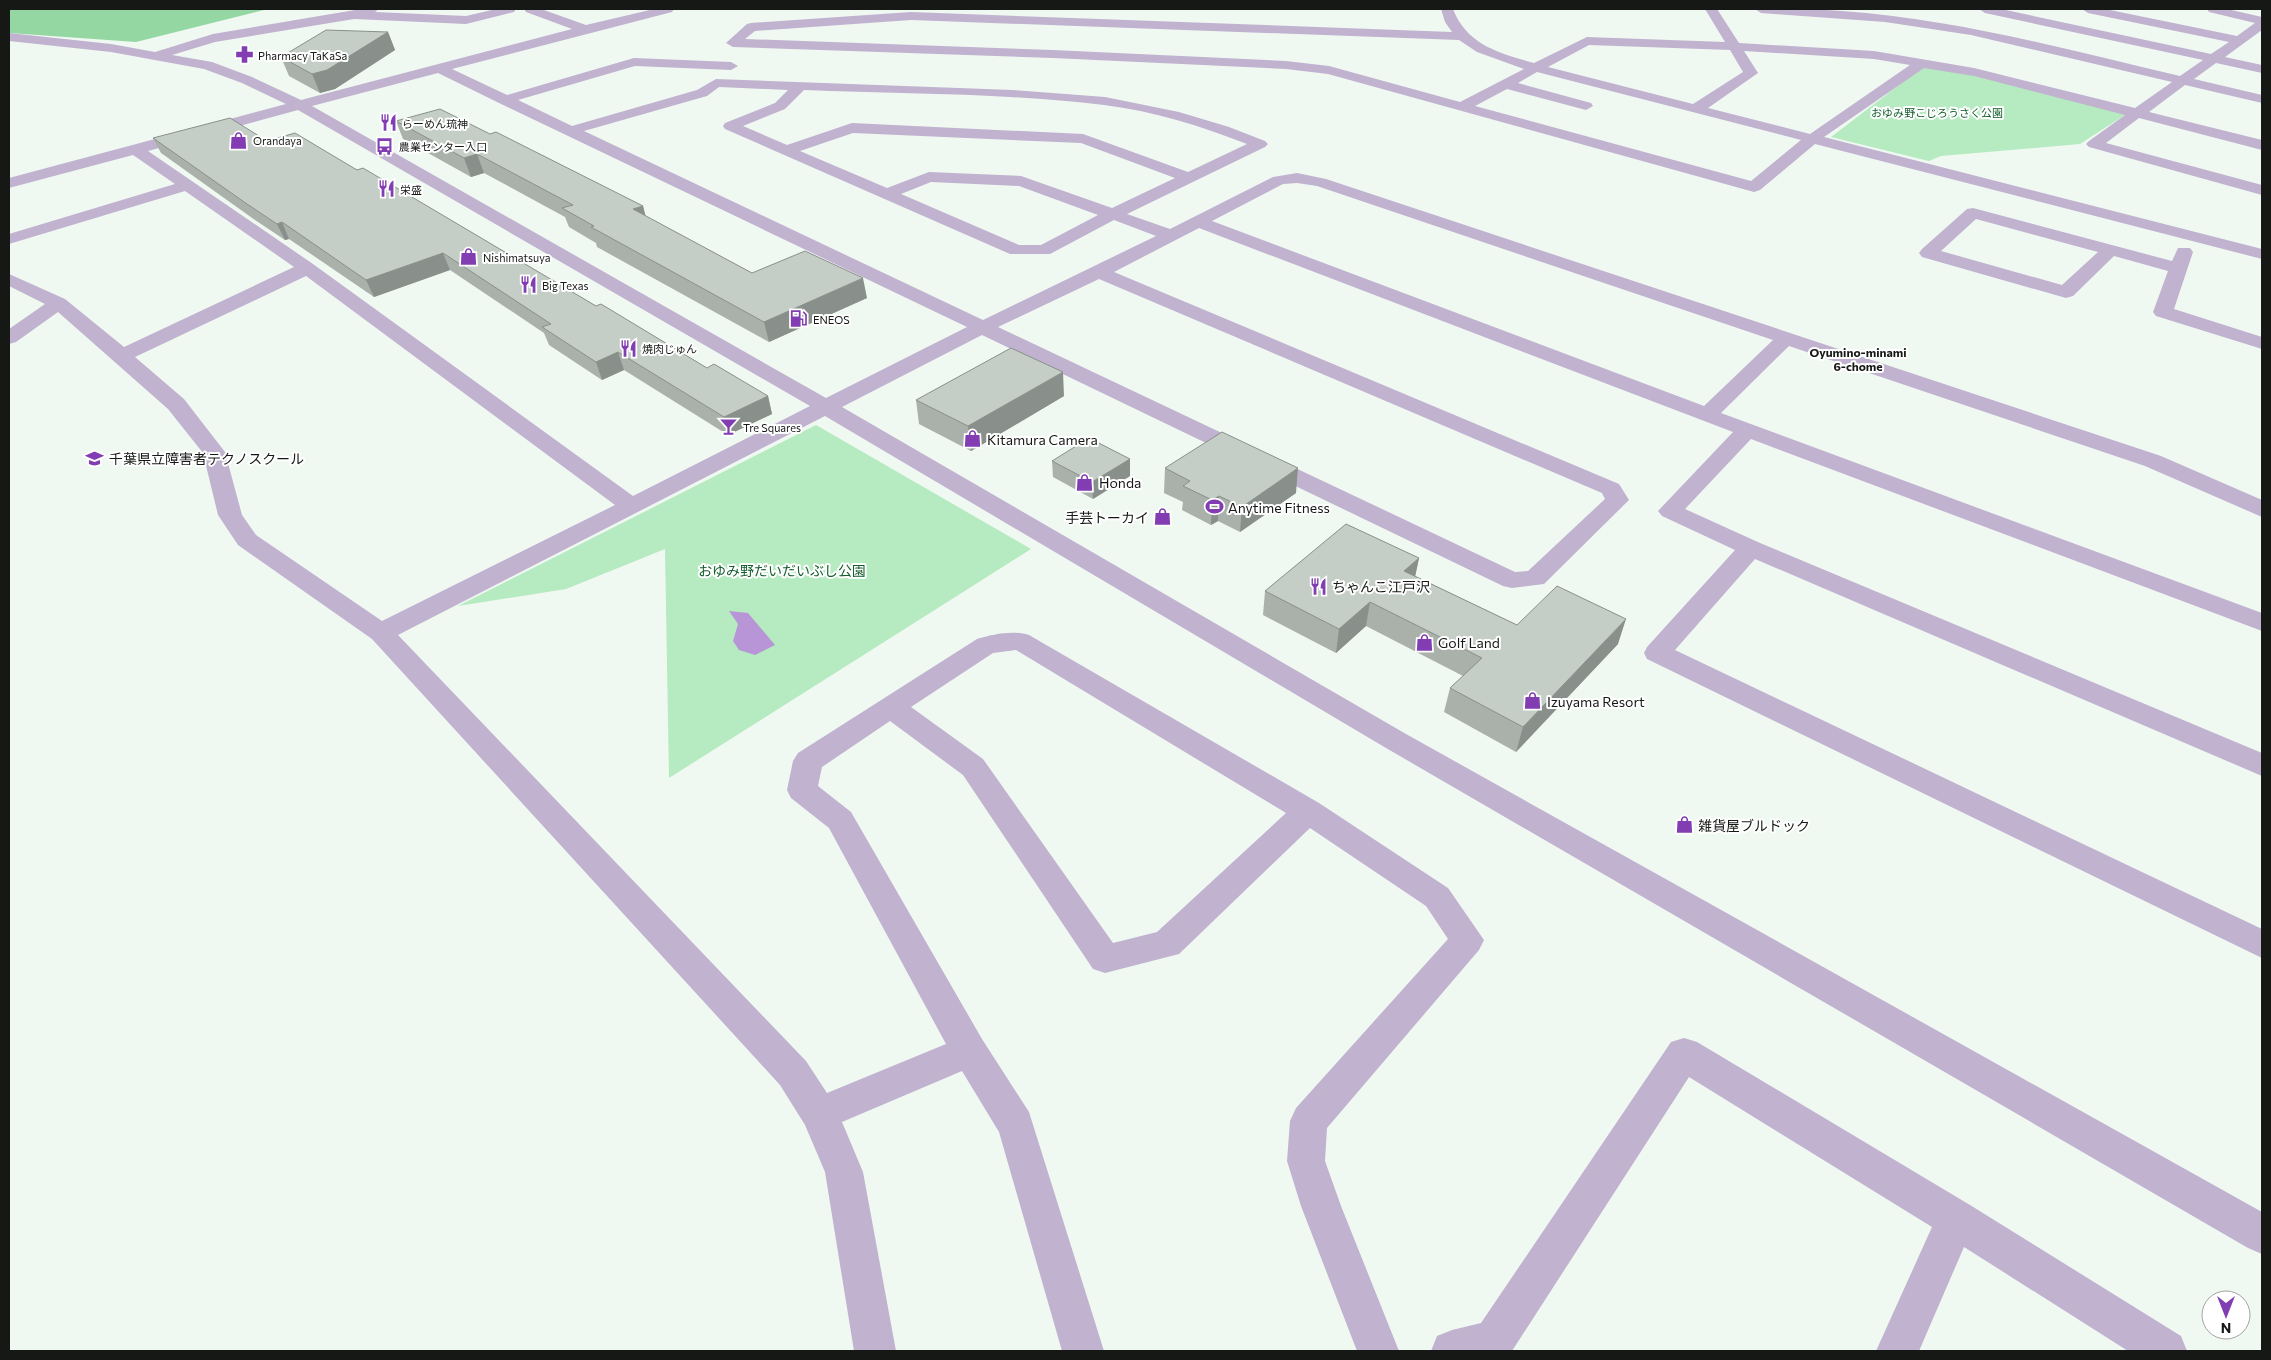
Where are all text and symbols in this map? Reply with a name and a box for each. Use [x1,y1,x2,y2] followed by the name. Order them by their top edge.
[234,45,254,65] pharmacy icon: Pharmacy TaKaSa
[258,49,347,62] place label: Pharmacy TaKaSa
[1871,106,2003,119] park label: おゆみ野こじろうさく公園
[378,113,398,133] restaurant icon: らーめん琉神
[402,117,468,130] place label: らーめん琉神
[229,130,249,150] shop icon: Orandaya
[253,134,302,147] place label: Orandaya
[375,136,395,156] bus stop icon: 農業センター入口
[399,140,487,153] place label: 農業センター入口
[376,179,396,199] restaurant icon: 栄盛
[400,183,422,196] place label: 栄盛
[459,247,479,267] shop icon: Nishimatsuya
[483,251,551,264] place label: Nishimatsuya
[518,275,538,295] restaurant icon: Big Texas
[542,279,589,292] place label: Big Texas
[789,309,809,329] fuel station icon: ENEOS
[813,313,850,326] place label: ENEOS
[618,338,638,358] restaurant icon: 焼肉じゅん
[642,342,697,355] place label: 焼肉じゅん
[1809,345,1907,373] district label: Oyumino-minami 6-chome
[719,417,739,437] bar icon: Tre Squares
[743,421,801,434] place label: Tre Squares
[963,429,983,449] shop icon: Kitamura Camera
[987,431,1098,448] place label: Kitamura Camera
[85,448,105,468] school or university icon: 千葉県立障害者テクノスクール
[109,450,304,467] place label: 千葉県立障害者テクノスクール
[1075,472,1095,492] shop icon: Honda
[1099,474,1141,491] place label: Honda
[1204,497,1224,517] sports icon: Anytime Fitness
[1228,499,1330,516] place label: Anytime Fitness
[1153,507,1173,527] shop icon: 手芸トーカイ
[1065,509,1149,526] place label: 手芸トーカイ
[698,562,866,579] park label: おゆみ野だいだいぶし公園
[1308,576,1328,596] restaurant icon: ちゃんこ江戸沢
[1332,578,1430,595] place label: ちゃんこ江戸沢
[1414,632,1434,652] shop icon: Golf Land
[1438,634,1500,651] place label: Golf Land
[1523,691,1543,711] shop icon: Izuyama Resort
[1547,693,1645,710] place label: Izuyama Resort
[1674,815,1694,835] shop icon: 雑貨屋ブルドック
[1698,817,1810,834] place label: 雑貨屋ブルドック
[2201,1290,2251,1340] north arrow
[2221,1320,2231,1337] text: N

